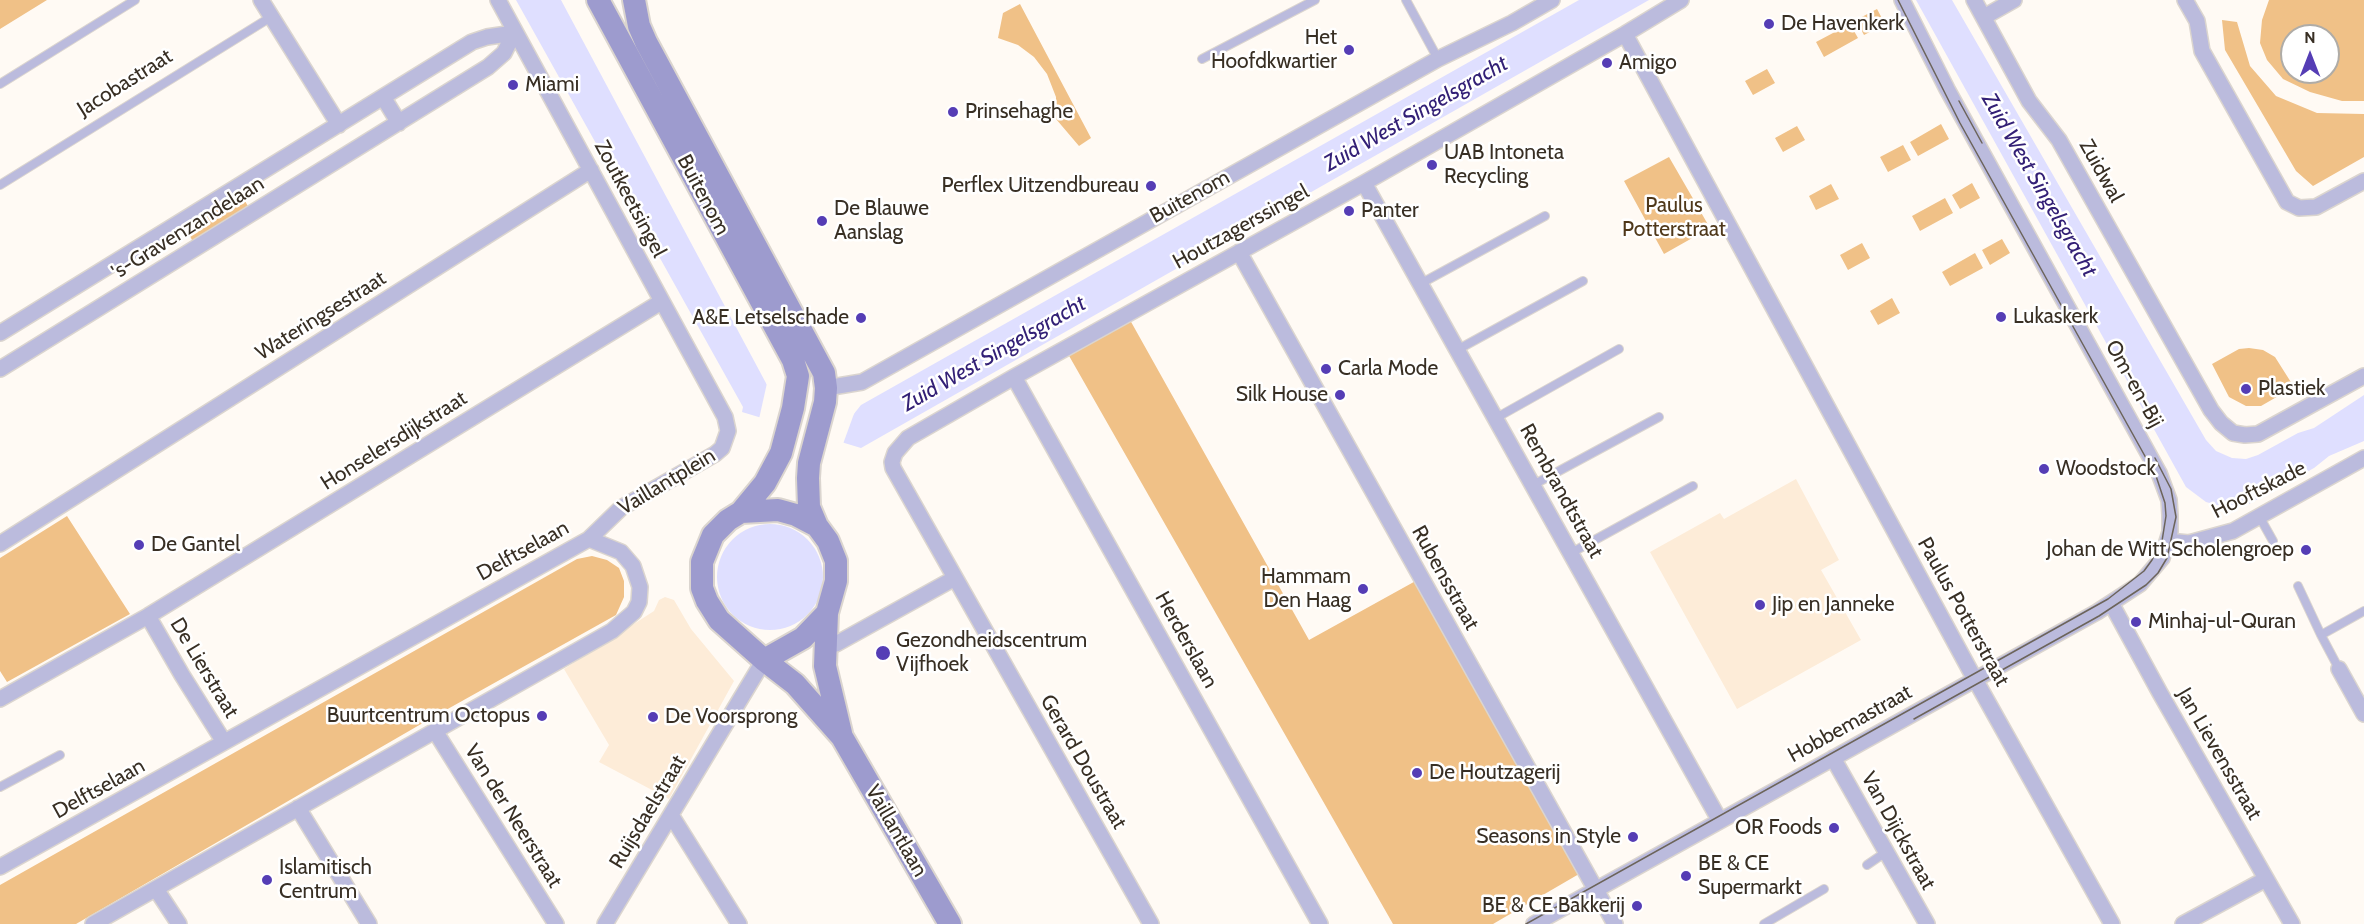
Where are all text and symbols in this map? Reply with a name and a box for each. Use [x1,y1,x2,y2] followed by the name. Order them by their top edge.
[1781,11,1904,37] place label: De Havenkerk
[1762,17,1776,31] marker: De Havenkerk
[2280,24,2340,84] north arrow
[1211,25,1337,75] place label: Het Hoofdkwartier
[2304,28,2316,47] text: N
[1342,43,1356,57] marker: Het Hoofdkwartier
[73,44,177,122] street label: Jacobastraat
[1619,50,1677,76] place label: Amigo
[1319,51,1513,177] water label: Zuid West Singelsgracht
[1600,56,1614,70] marker: Amigo
[525,72,579,98] place label: Miami
[506,78,520,92] marker: Miami
[1976,88,2102,282] water label: Zuid West Singelsgracht
[965,99,1073,125] place label: Prinsehaghe
[946,105,960,119] marker: Prinsehaghe
[2073,135,2129,207] street label: Zuidwal
[589,136,671,262] street label: Zoutkeetsingel
[1444,140,1564,190] place label: UAB Intoneta Recycling
[671,151,735,239] street label: Buitenom
[1425,158,1439,172] marker: UAB Intoneta Recycling
[1146,165,1234,229] street label: Buitenom
[107,171,269,285] street label: 's-Gravenzandelaan
[942,173,1139,199] place label: Perflex Uitzendbureau
[1144,179,1158,193] marker: Perflex Uitzendbureau
[1169,179,1313,275] street label: Houtzagerssingel
[1622,193,1726,243] park label: Paulus Potterstraat
[834,196,929,246] place label: De Blauwe Aanslag
[1361,198,1419,224] place label: Panter
[1342,204,1356,218] marker: Panter
[815,214,829,228] marker: De Blauwe Aanslag
[251,266,391,366] street label: Wateringsestraat
[897,291,1091,417] water label: Zuid West Singelsgracht
[2013,304,2098,330] place label: Lukaskerk
[692,305,849,331] place label: A&E Letselschade
[1994,310,2008,324] marker: Lukaskerk
[854,311,868,325] marker: A&E Letselschade
[2100,336,2168,432] street label: Om-en-Bij
[1338,356,1438,382] place label: Carla Mode
[1319,362,1333,376] marker: Carla Mode
[2258,376,2325,402] place label: Plastiek
[1236,382,1328,408] place label: Silk House
[2239,382,2253,396] marker: Plastiek
[316,386,472,496] street label: Honselersdijkstraat
[1333,388,1347,402] marker: Silk House
[1514,420,1608,562] street label: Rembrandtstraat
[614,443,720,521] street label: Vaillantplein
[2056,456,2156,482] place label: Woodstock
[2208,456,2310,524] street label: Hooftskade
[2037,462,2051,476] marker: Woodstock
[473,515,573,587] street label: Delftselaan
[1406,521,1484,635] street label: Rubensstraat
[151,532,240,558] place label: De Gantel
[1912,533,2014,691] street label: Paulus Potterstraat
[2046,537,2294,563] place label: Johan de Witt Scholengroep
[132,538,146,552] marker: De Gantel
[2299,543,2313,557] marker: Johan de Witt Scholengroep
[1261,564,1351,614] place label: Hammam Den Haag
[1356,582,1370,596] marker: Hammam Den Haag
[1149,587,1223,693] street label: Herderslaan
[1772,592,1894,618] place label: Jip en Janneke
[1753,598,1767,612] marker: Jip en Janneke
[2148,609,2296,635] place label: Minhaj-ul-Quran
[164,613,244,723] street label: De Lierstraat
[2129,615,2143,629] marker: Minhaj-ul-Quran
[896,628,1087,678] place label: Gezondheidscentrum Vijfhoek
[874,644,892,662] marker: Gezondheidscentrum Vijfhoek
[1784,680,1916,768] street label: Hobbemastraat
[2171,684,2267,824] street label: Jan Lievensstraat
[1034,690,1132,834] street label: Gerard Doustraat
[327,703,530,729] place label: Buurtcentrum Octopus
[665,704,797,730] place label: De Voorsprong
[535,709,549,723] marker: Buurtcentrum Octopus
[646,710,660,724] marker: De Voorsprong
[459,740,567,892] street label: Van der Neerstraat
[604,751,692,873] street label: Ruijsdaelstraat
[49,753,149,825] street label: Delftselaan
[1429,760,1561,786] place label: De Houtzagerij
[1410,766,1424,780] marker: De Houtzagerij
[1855,768,1941,894] street label: Van Dijckstraat
[860,781,932,881] street label: Vaillantlaan
[1735,815,1822,841] place label: OR Foods
[1827,821,1841,835] marker: OR Foods
[1476,824,1621,850] place label: Seasons in Style
[1626,830,1640,844] marker: Seasons in Style
[1698,851,1802,901] place label: BE & CE Supermarkt
[279,855,372,905] place label: Islamitisch Centrum
[1679,869,1693,883] marker: BE & CE Supermarkt
[260,873,274,887] marker: Islamitisch Centrum
[1482,893,1625,919] place label: BE & CE Bakkerij
[1630,899,1644,913] marker: BE & CE Bakkerij

